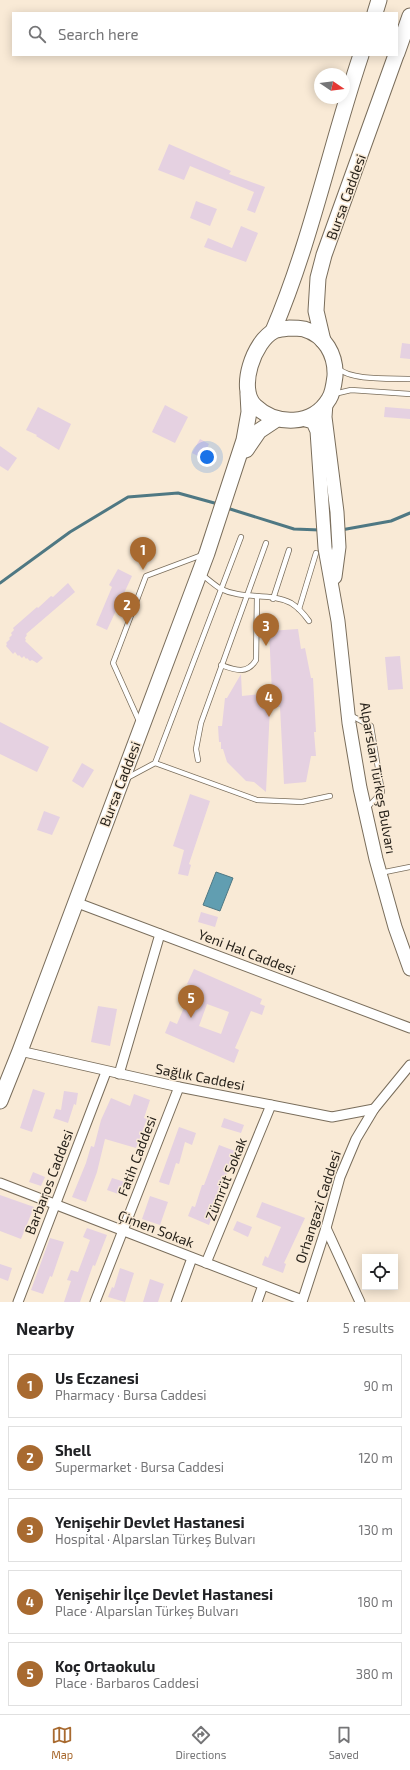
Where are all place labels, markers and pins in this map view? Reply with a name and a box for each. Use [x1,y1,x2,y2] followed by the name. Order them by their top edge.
[130,537,156,570] pin: 1
[114,592,140,625] pin: 2
[253,613,279,646] pin: 3
[256,684,282,717] pin: 4
[178,985,204,1018] pin: 5

